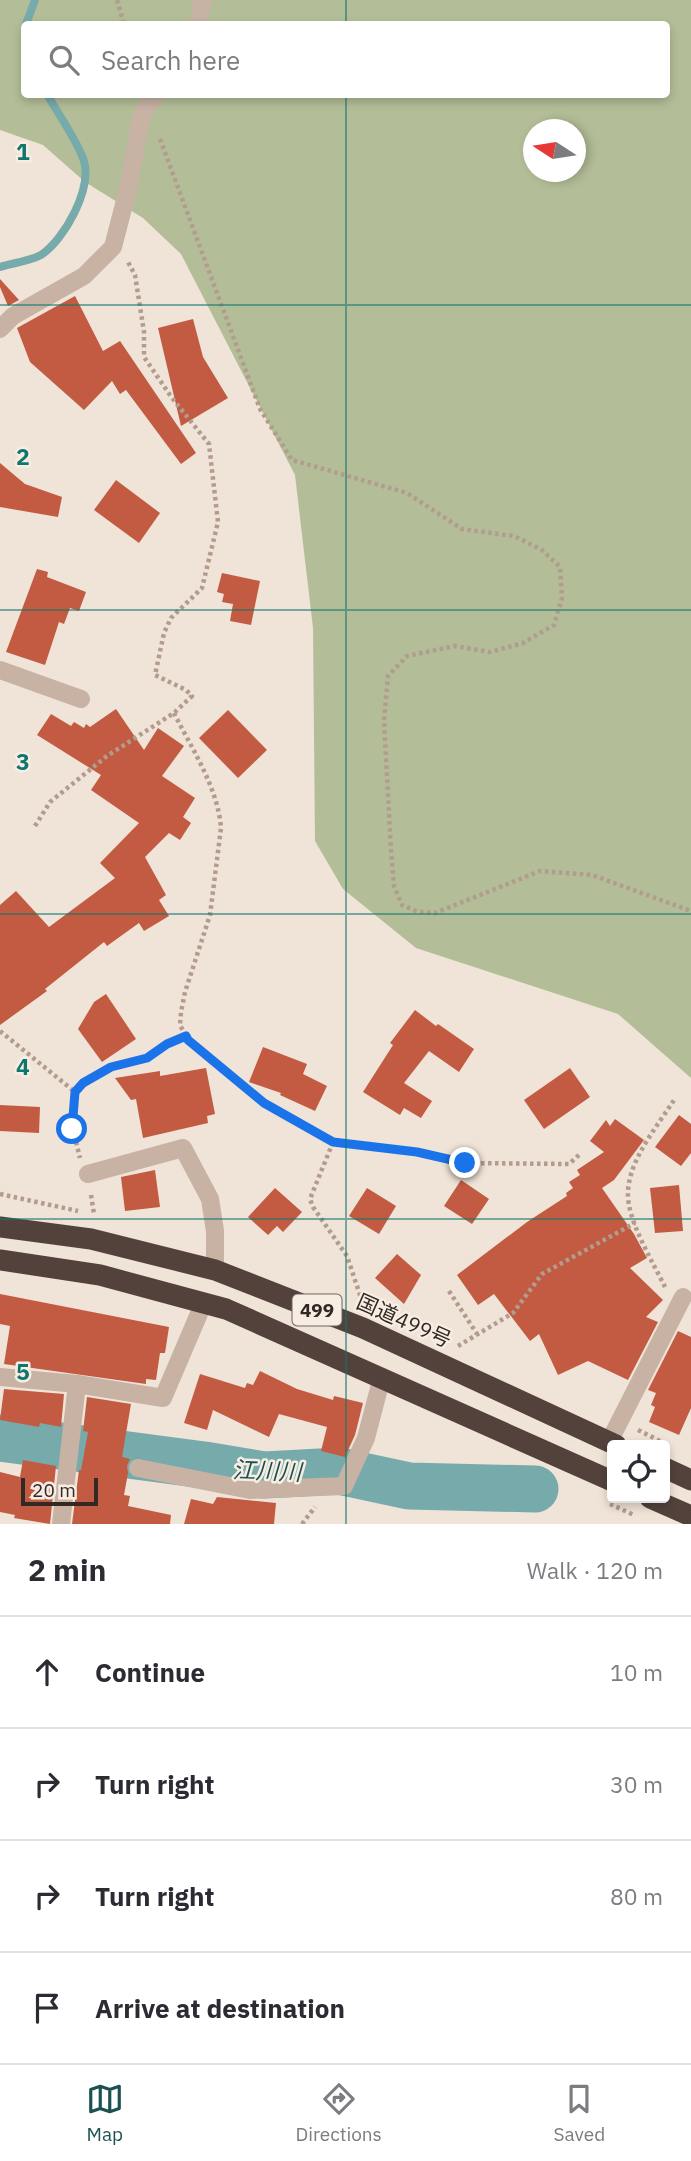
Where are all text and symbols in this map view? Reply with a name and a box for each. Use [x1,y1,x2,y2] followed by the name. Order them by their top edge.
[21,21,670,98] search box
[45,41,83,79] icon: search
[101,43,240,77] text: Search here
[523,119,586,182] north arrow
[16,136,30,166] text: 1
[16,441,30,471] text: 2
[16,746,30,776] text: 3
[16,1051,30,1081] text: 4
[56,1113,87,1144] route start
[449,1147,480,1178] route end
[353,1287,456,1353] street label: 国道499号
[292,1294,342,1326] road number: 499
[16,1356,30,1386] text: 5
[607,1440,670,1503] map controls
[607,1440,670,1503] button: locate
[232,1454,305,1486] water label: 江川川
[21,1475,98,1507] scale bar
[32,1478,76,1502] text: 20 m
[28,1550,106,1589] text: 2 min
[527,1555,663,1585] text: Walk · 120 m
[28,1653,66,1691] icon: ahead
[95,1655,205,1689] text: Continue
[610,1657,663,1687] text: 10 m
[28,1765,66,1803] icon: right
[95,1767,214,1801] text: Turn right
[610,1769,663,1799] text: 30 m
[28,1877,66,1915] icon: right
[95,1879,214,1913] text: Turn right
[610,1881,663,1911] text: 80 m
[28,1989,66,2027] icon: arrive
[95,1991,345,2025] text: Arrive at destination
[86,2080,124,2146] tab: Map
[295,2080,382,2146] tab: Directions
[554,2080,605,2146] tab: Saved

